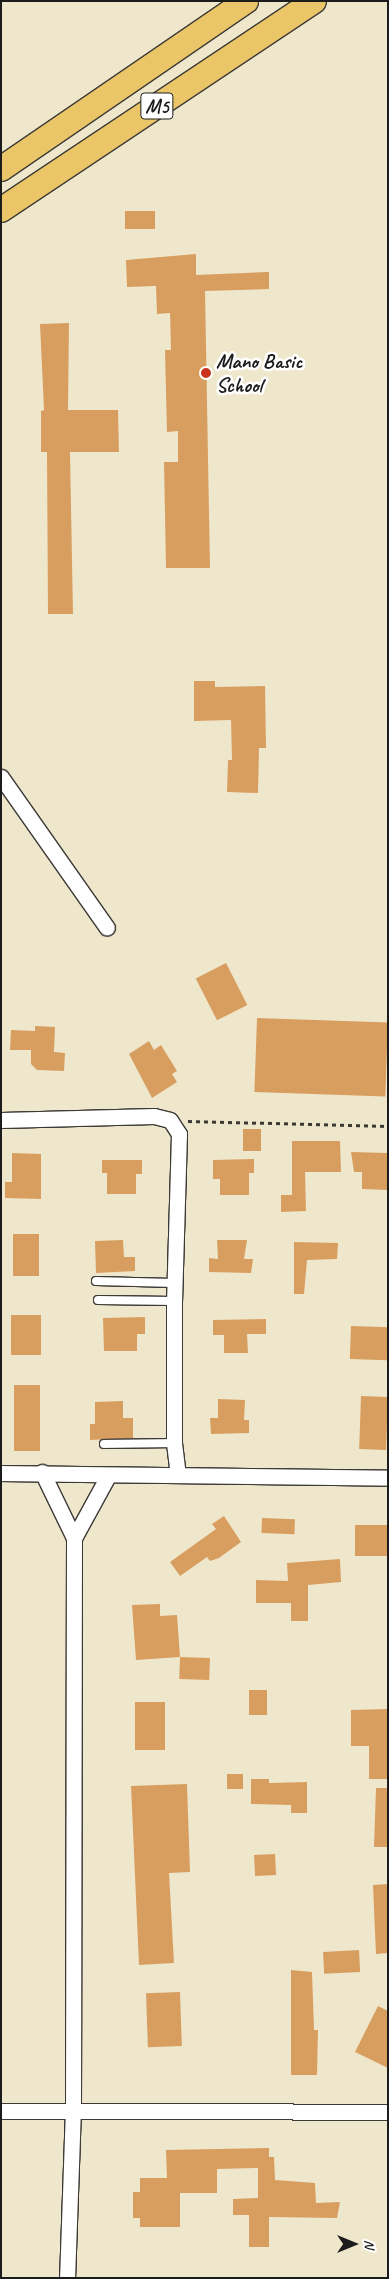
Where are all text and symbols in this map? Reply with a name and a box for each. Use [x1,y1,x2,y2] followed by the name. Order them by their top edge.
[140,88,174,124] road number: M5
[216,348,302,398] place label: Mano Basic School
[200,367,212,379] marker: Mano Basic School
[329,2219,379,2269] north arrow
[361,2240,378,2248] text: N

